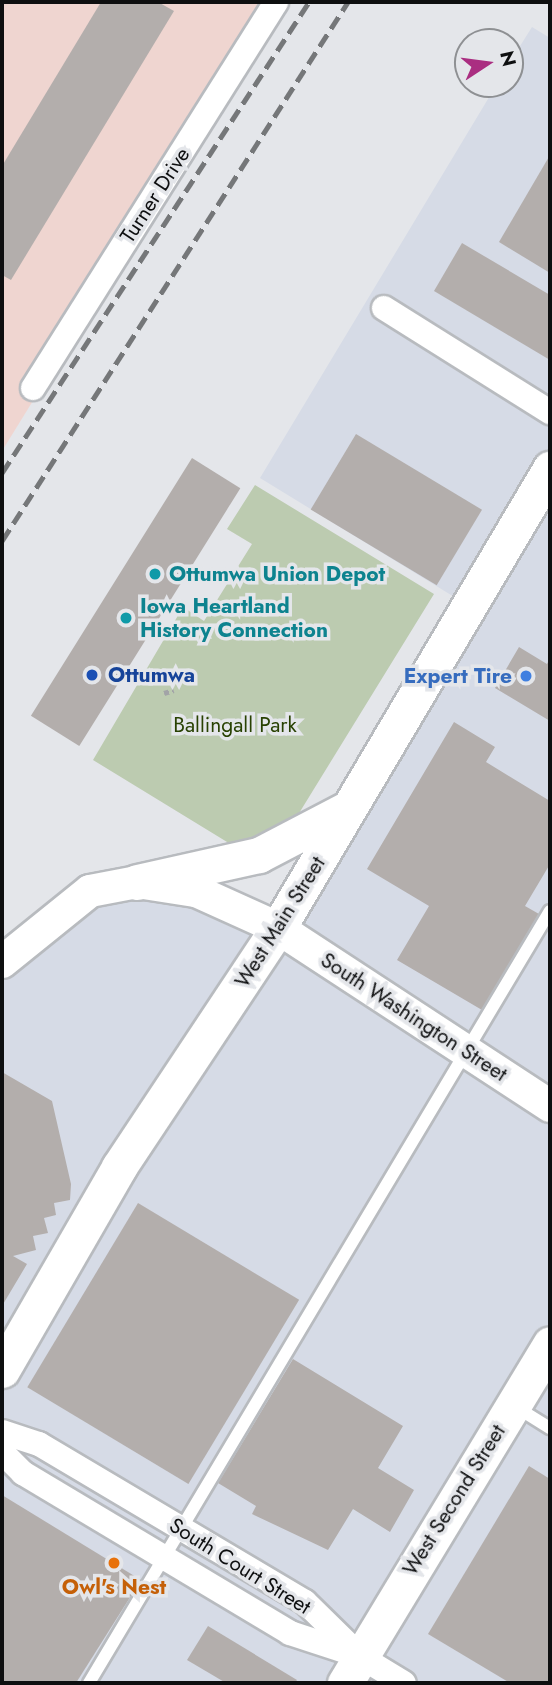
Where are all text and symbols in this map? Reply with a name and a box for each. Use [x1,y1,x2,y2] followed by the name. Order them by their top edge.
[454,28,524,98] north arrow
[493,48,523,69] text: N
[115,143,195,247] street label: Turner Drive
[169,561,385,587] place label: Ottumwa Union Depot
[147,566,163,582] marker: Ottumwa Union Depot
[140,593,328,643] place label: Iowa Heartland History Connection
[118,610,134,626] marker: Iowa Heartland History Connection
[108,662,195,688] place label: Ottumwa
[404,663,512,689] place label: Expert Tire
[82,665,102,685] marker: Ottumwa
[518,668,534,684] marker: Expert Tire
[173,712,297,738] park label: Ballingall Park
[230,852,330,992] street label: West Main Street
[316,947,512,1087] street label: South Washington Street
[397,1420,511,1580] street label: West Second Street
[165,1512,315,1620] street label: South Court Street
[106,1555,122,1571] marker: Owl's Nest
[62,1574,166,1600] place label: Owl's Nest

